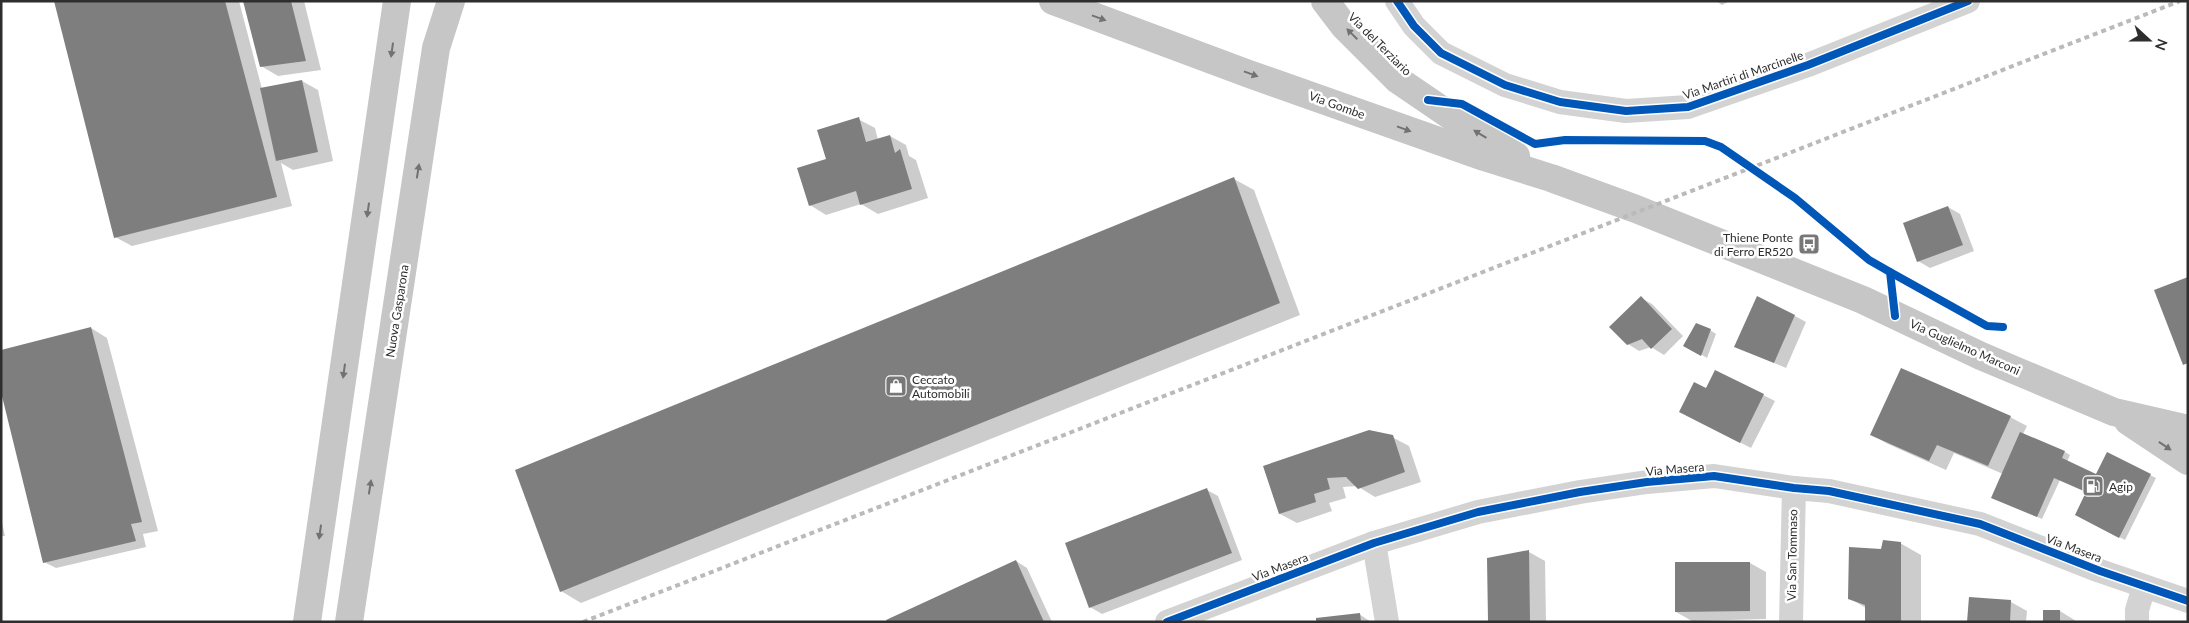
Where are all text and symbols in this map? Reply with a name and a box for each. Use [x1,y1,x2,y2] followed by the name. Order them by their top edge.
[1345,9,1415,79] street label: Via del Terziario
[1092,14,1107,22] one-way arrow
[2124,15,2174,65] north arrow
[1347,29,1359,41] one-way arrow
[2152,37,2171,53] text: N
[387,42,395,58] one-way arrow
[1681,47,1805,103] street label: Via Martiri di Marcinelle
[1244,70,1259,78] one-way arrow
[1307,88,1367,122] street label: Via Gombe
[1397,125,1412,133] one-way arrow
[1473,130,1486,139] one-way arrow
[414,162,422,178] one-way arrow
[364,203,372,219] one-way arrow
[1714,230,1793,259] place label: Thiene Ponte di Ferro ER520
[1797,232,1821,256] bus stop icon: Thiene Ponte di Ferro ER520
[382,264,412,358] street label: Nuova Gasparona
[1907,316,2023,378] street label: Via Guglielmo Marconi
[340,363,348,379] one-way arrow
[912,372,970,401] place label: Ceccato Automobili
[884,374,908,398] shop icon: Ceccato Automobili
[2159,441,2172,451] one-way arrow
[1645,459,1705,479] street label: Via Masera
[2081,474,2105,498] fuel station icon: Agip
[366,479,374,495] one-way arrow
[2109,479,2133,494] place label: Agip
[1784,509,1800,601] street label: Via San Tommaso
[316,524,324,540] one-way arrow
[2044,530,2104,566] street label: Via Masera
[1250,549,1310,585] street label: Via Masera

